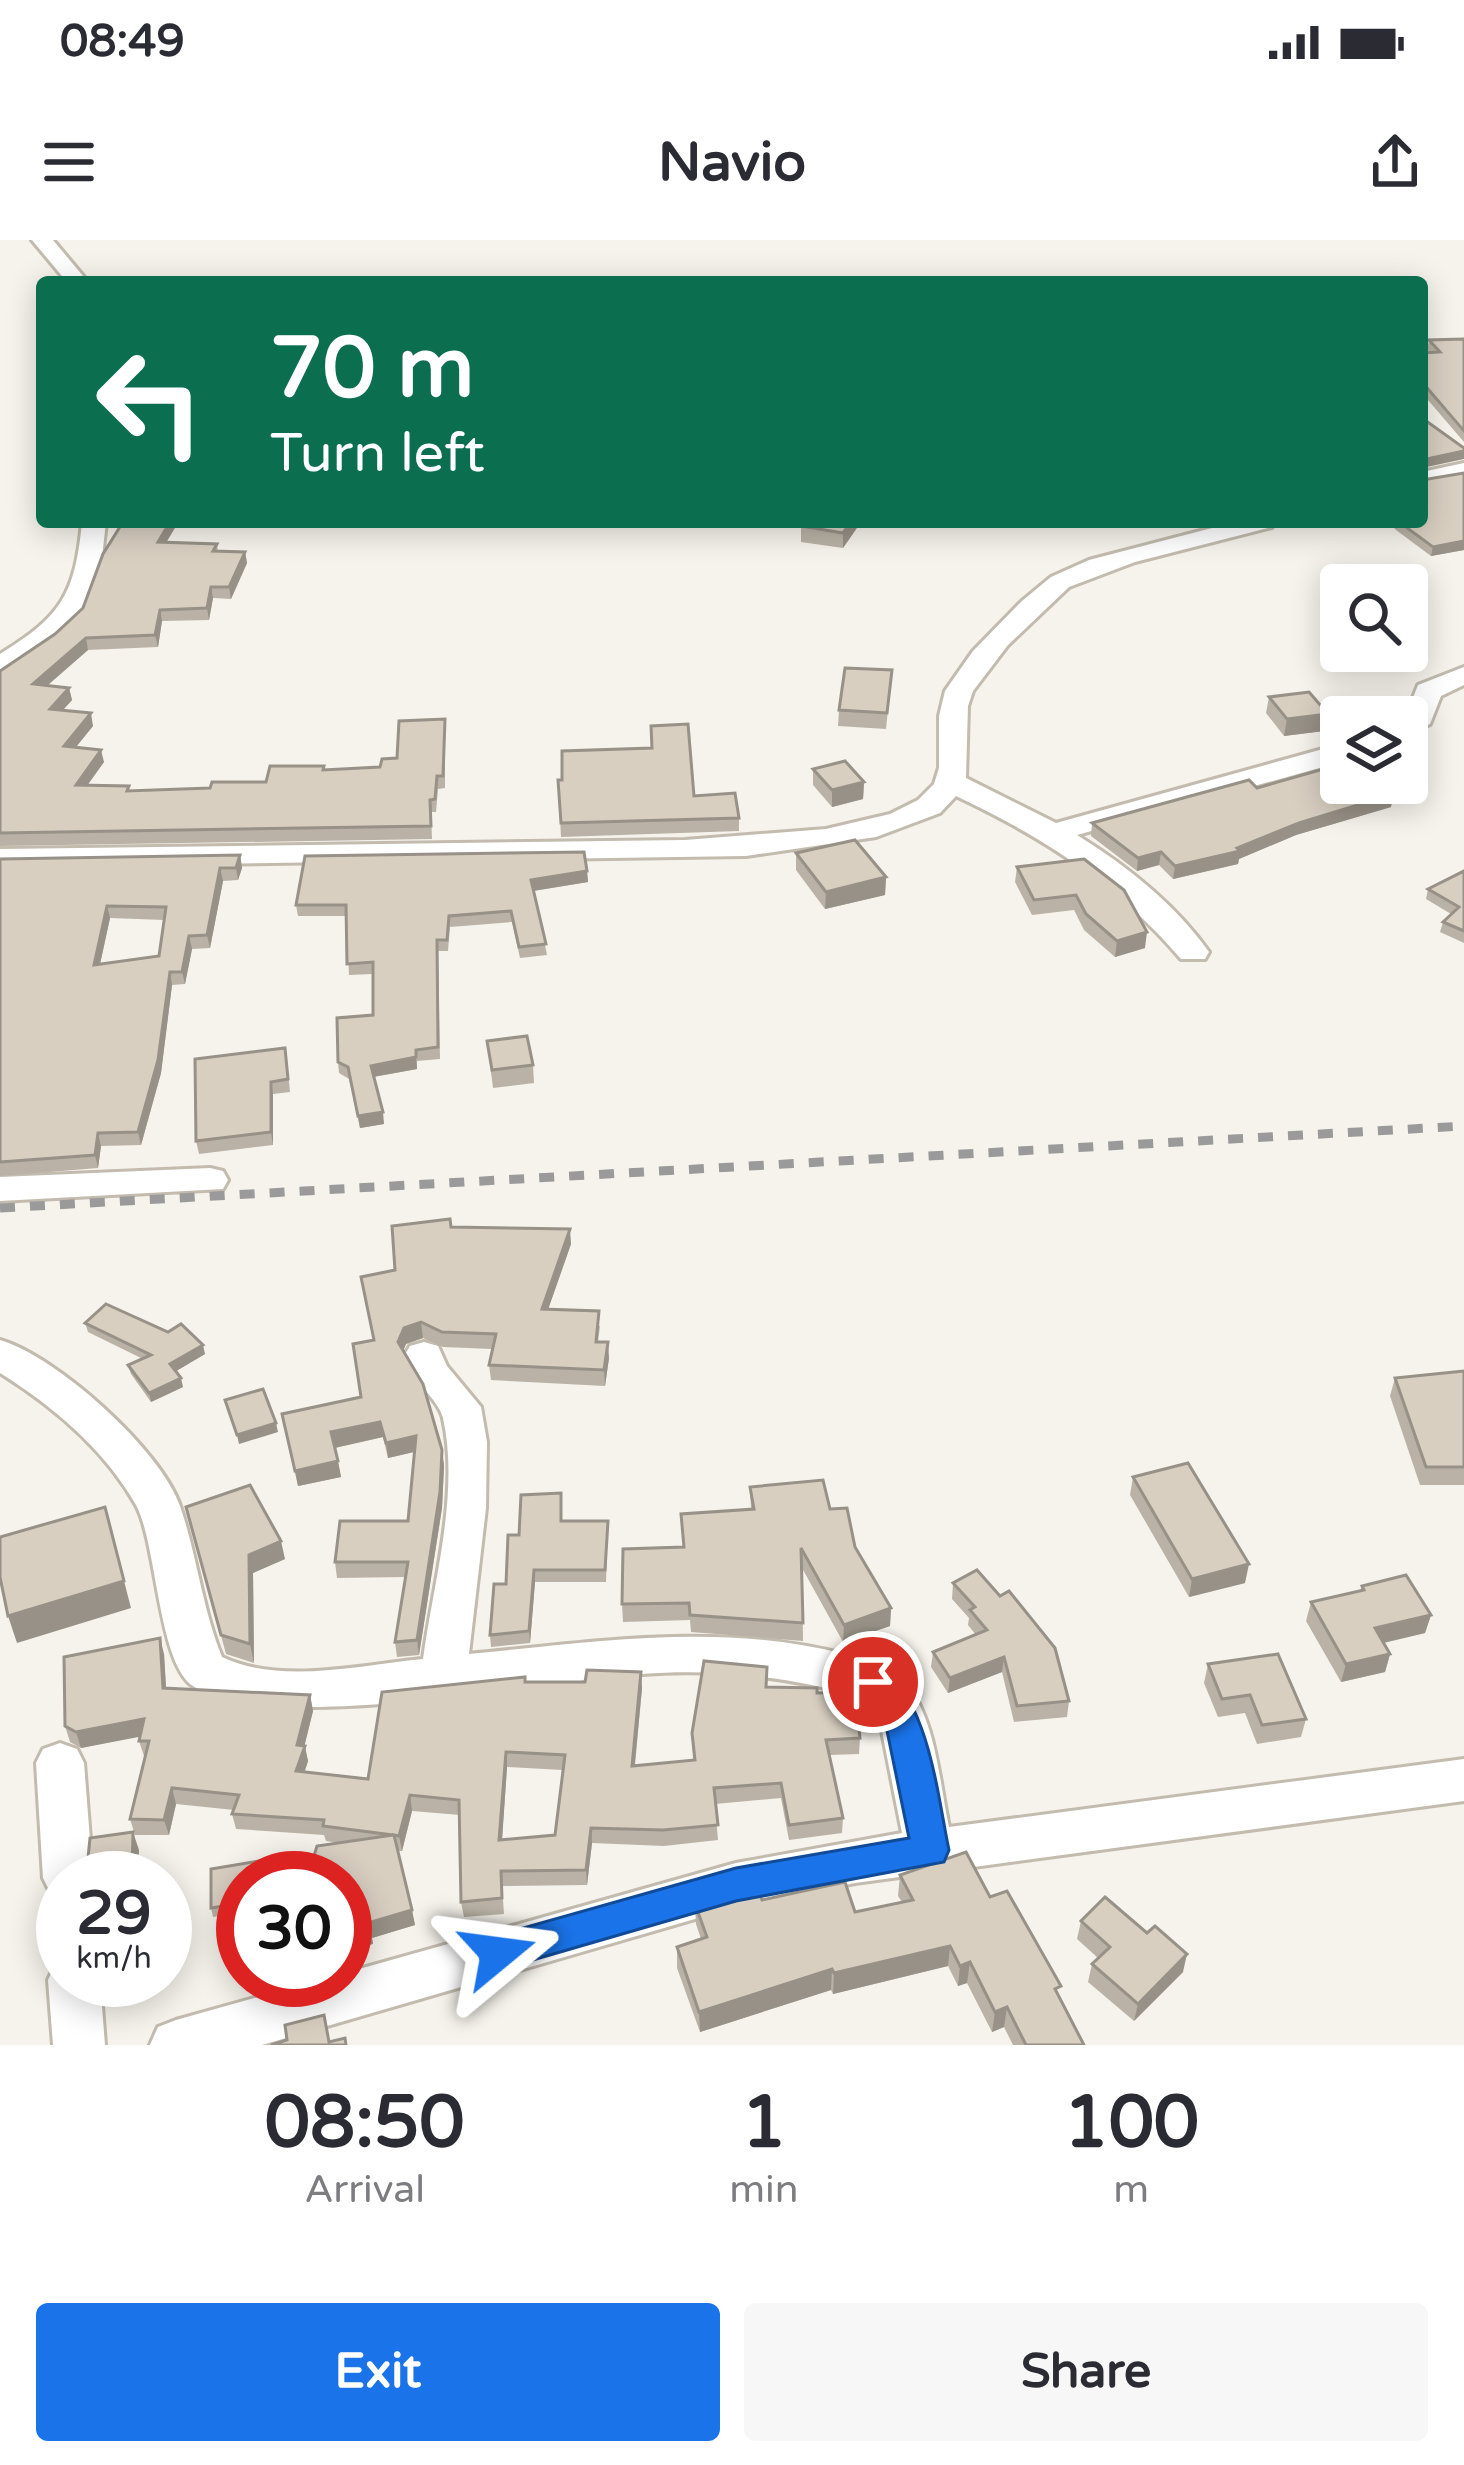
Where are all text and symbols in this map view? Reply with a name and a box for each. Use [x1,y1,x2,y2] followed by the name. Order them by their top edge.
[60,15,185,69] text: 08:49
[36,129,102,195] icon: menu
[1362,129,1428,195] icon: share
[658,130,806,195] text: Navio
[270,319,474,420] text: 70 m
[72,324,228,480] icon: left
[270,421,485,486] text: Turn left
[1320,564,1428,804] map controls
[1320,564,1428,672] button: search
[1320,696,1428,804] button: layers
[822,1631,924,1733] pin
[840,1649,906,1715] icon: arrive
[216,1851,372,2007] speed limit sign: 30
[76,1878,152,1950] text: 29
[435,1890,561,2016] position arrow
[76,1940,152,1977] text: km/h
[265,2080,464,2167] text: 08:50
[741,2080,787,2167] text: 1
[1063,2080,1199,2167] text: 100
[304,2166,425,2213] text: Arrival
[729,2166,799,2213] text: min
[1113,2166,1149,2213] text: m
[36,2303,720,2441] button: Exit
[744,2303,1428,2441] button: Share

